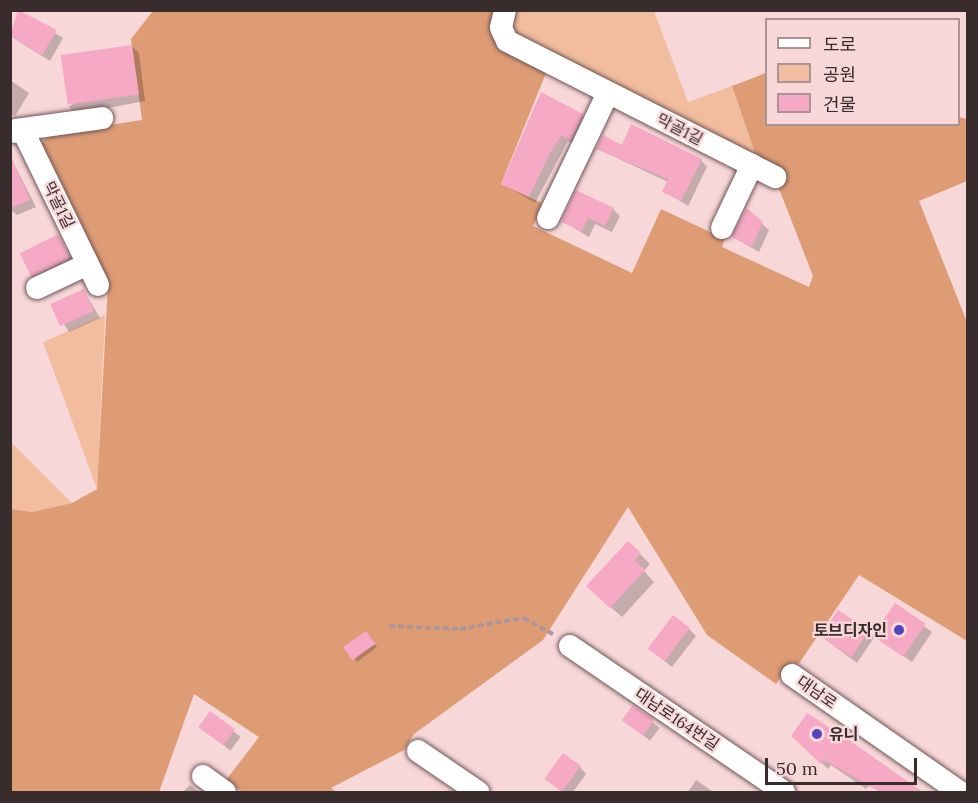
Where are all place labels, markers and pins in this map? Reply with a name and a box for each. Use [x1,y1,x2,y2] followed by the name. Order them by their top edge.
[813,620,887,640] place label: 토브디자인
[892,623,906,637] marker: 토브디자인
[829,724,858,744] place label: 유니
[810,727,824,741] marker: 유니

